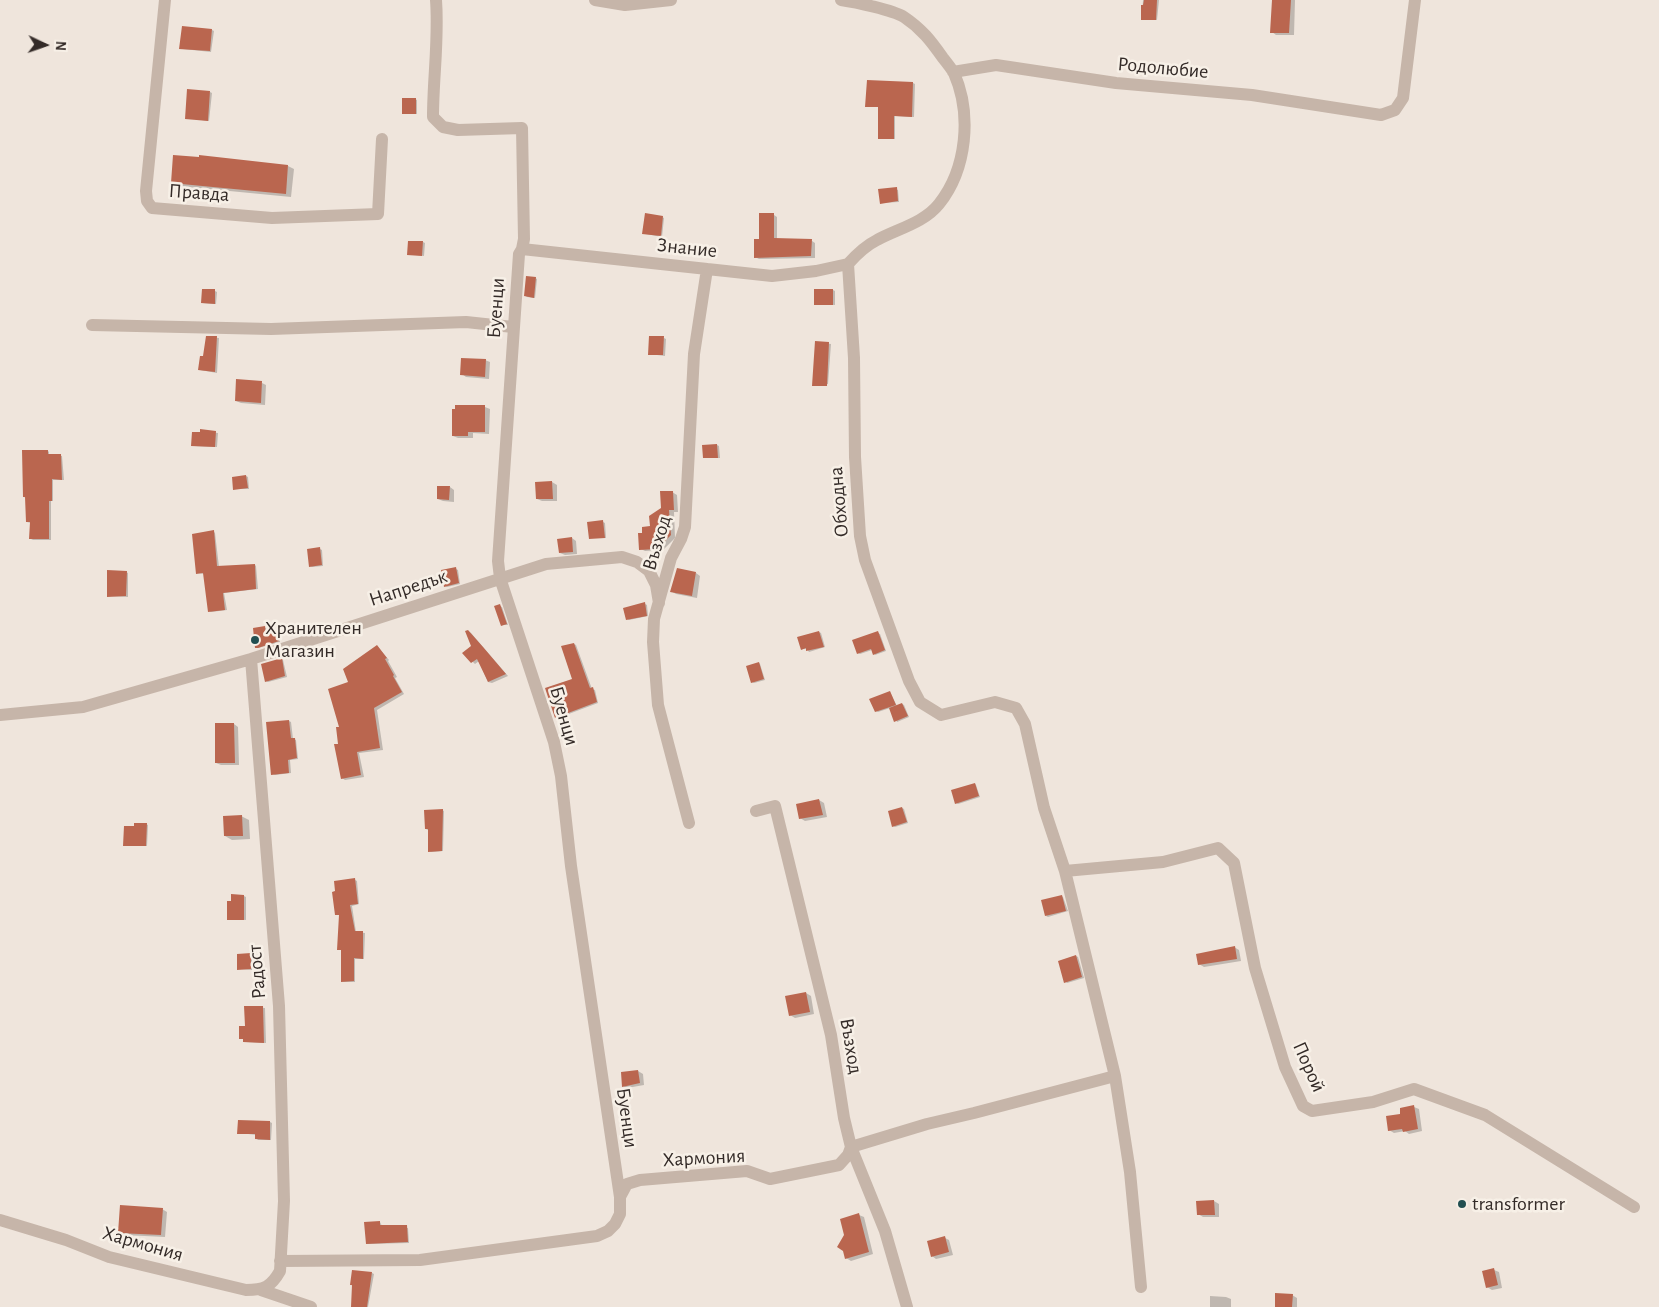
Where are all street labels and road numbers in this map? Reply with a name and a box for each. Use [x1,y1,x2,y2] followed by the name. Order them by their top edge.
[1117,52,1209,84] street label: Родолюбие
[168,179,230,207] street label: Правда
[656,233,718,263] street label: Знание
[482,277,510,339] street label: Буенци
[824,466,854,538] street label: Обходна
[637,512,677,574] street label: Възход
[366,564,450,612] street label: Напредък
[544,684,584,748] street label: Буенци
[243,944,271,1000] street label: Радост
[834,1016,868,1076] street label: Възход
[1287,1038,1331,1096] street label: Порой
[611,1086,643,1150] street label: Буенци
[662,1144,746,1172] street label: Хармония
[100,1221,186,1267] street label: Хармония

